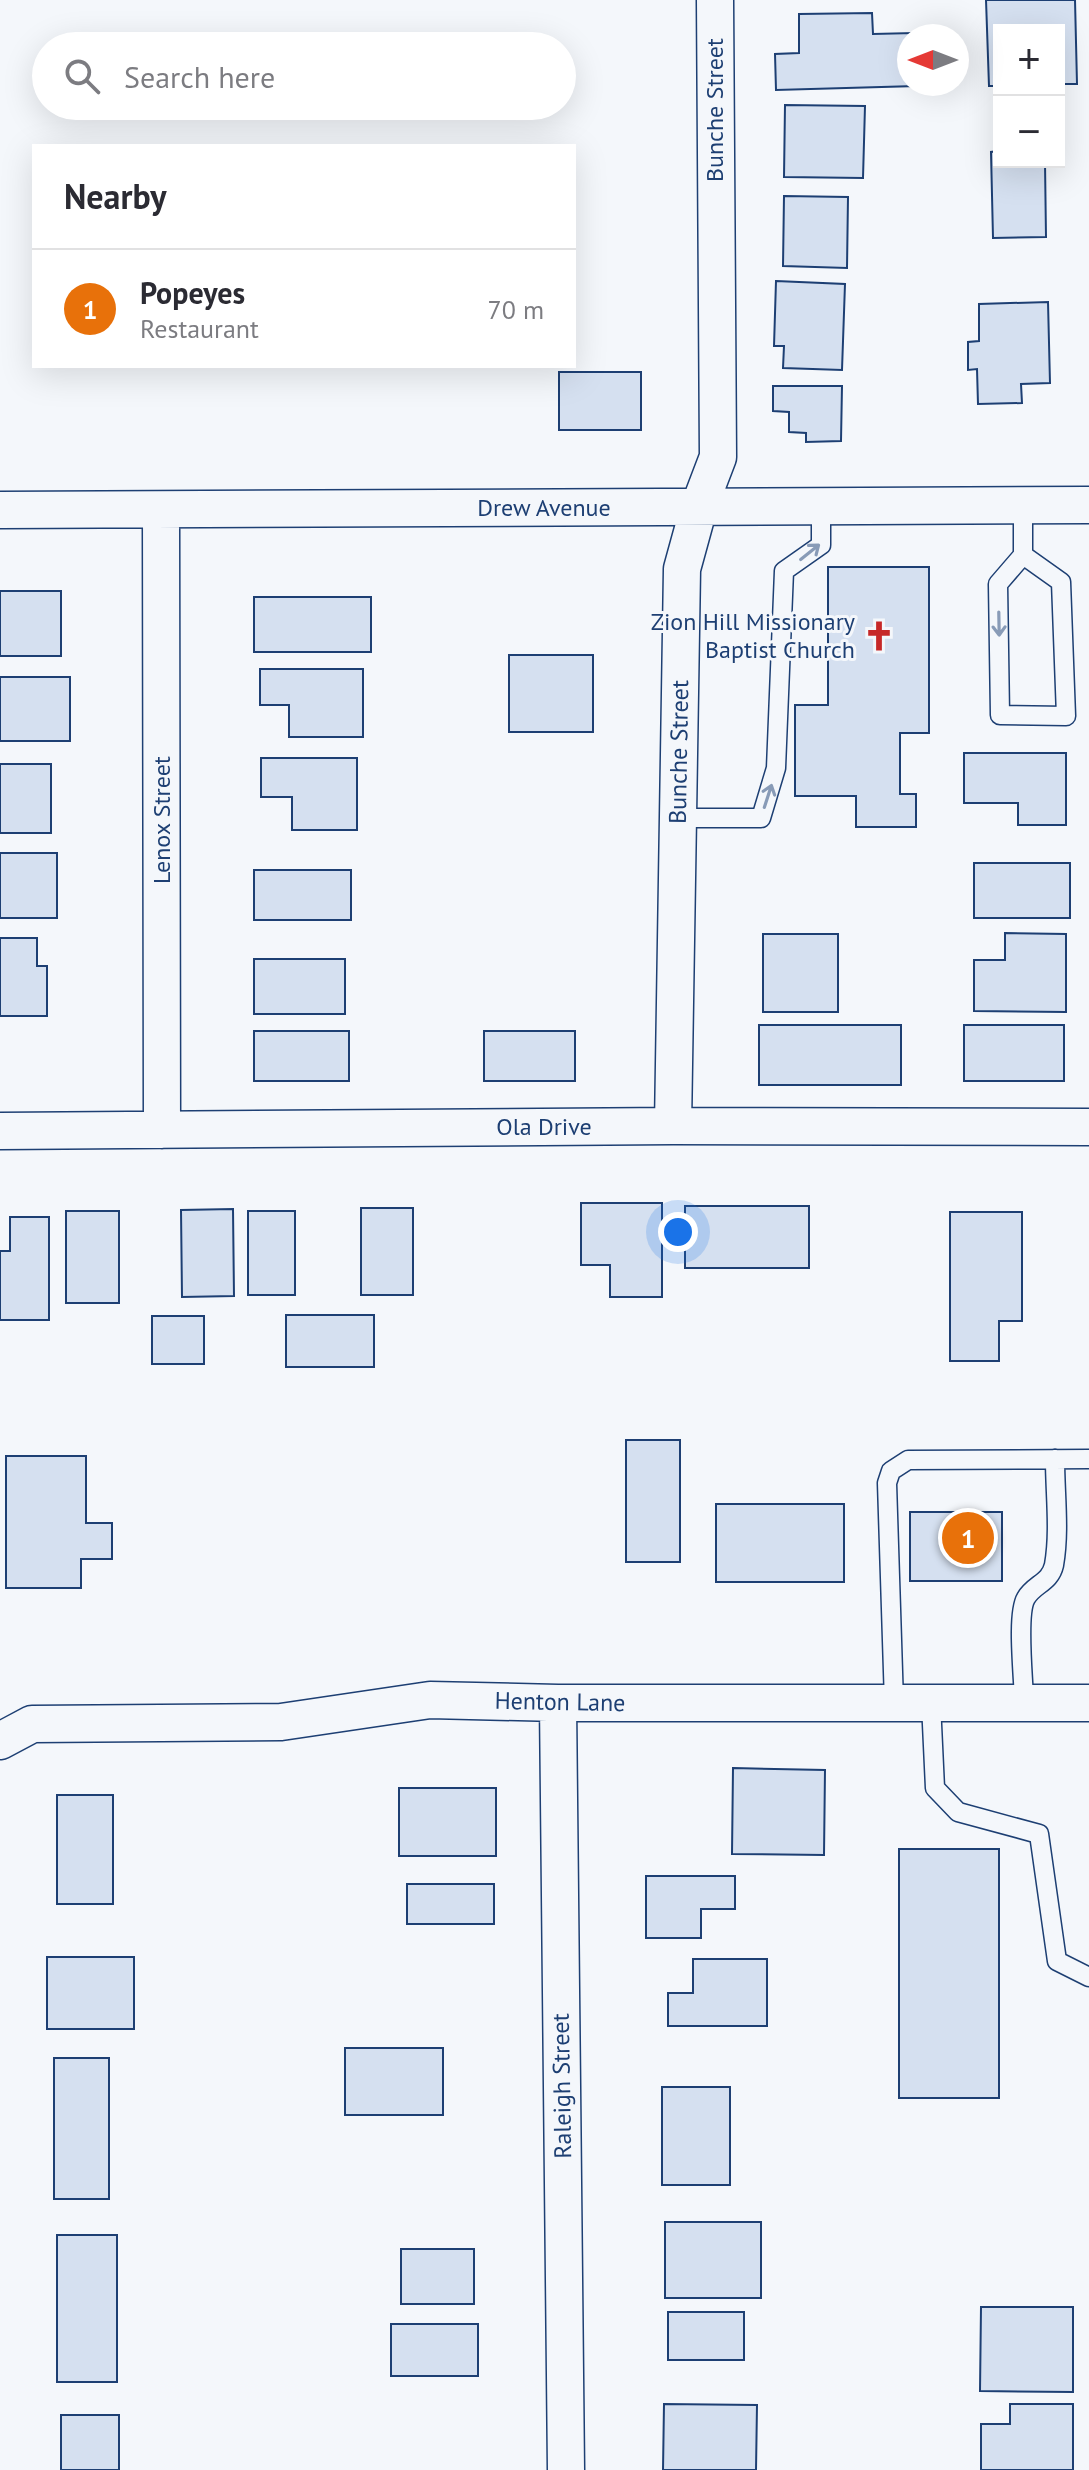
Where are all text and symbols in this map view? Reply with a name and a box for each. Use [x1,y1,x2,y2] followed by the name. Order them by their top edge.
[897,24,969,96] north arrow
[993,24,1065,168] map controls
[993,24,1065,96] button: +
[32,32,576,120] search box
[699,38,730,182] street label: Bunche Street
[60,54,104,98] icon: search
[124,57,275,96] text: Search here
[993,96,1065,168] button: −
[64,174,166,218] text: Nearby
[140,273,245,312] text: Popeyes
[83,293,97,326] text: 1
[488,293,544,326] text: 70 m
[140,312,259,345] text: Restaurant
[477,492,611,523] street label: Drew Avenue
[800,543,821,561] one-way arrow
[651,606,855,665] place label: Zion Hill Missionary Baptist Church
[991,610,1006,637] one-way arrow
[862,619,896,653] church icon: Zion Hill Missionary Baptist Church
[662,680,695,824] street label: Bunche Street
[146,756,177,884] street label: Lenox Street
[761,784,776,809] one-way arrow
[496,1111,592,1142] street label: Ola Drive
[658,1212,698,1252] your location
[942,1508,994,1568] pin: 1
[494,1685,626,1718] street label: Henton Lane
[545,2013,578,2159] street label: Raleigh Street

